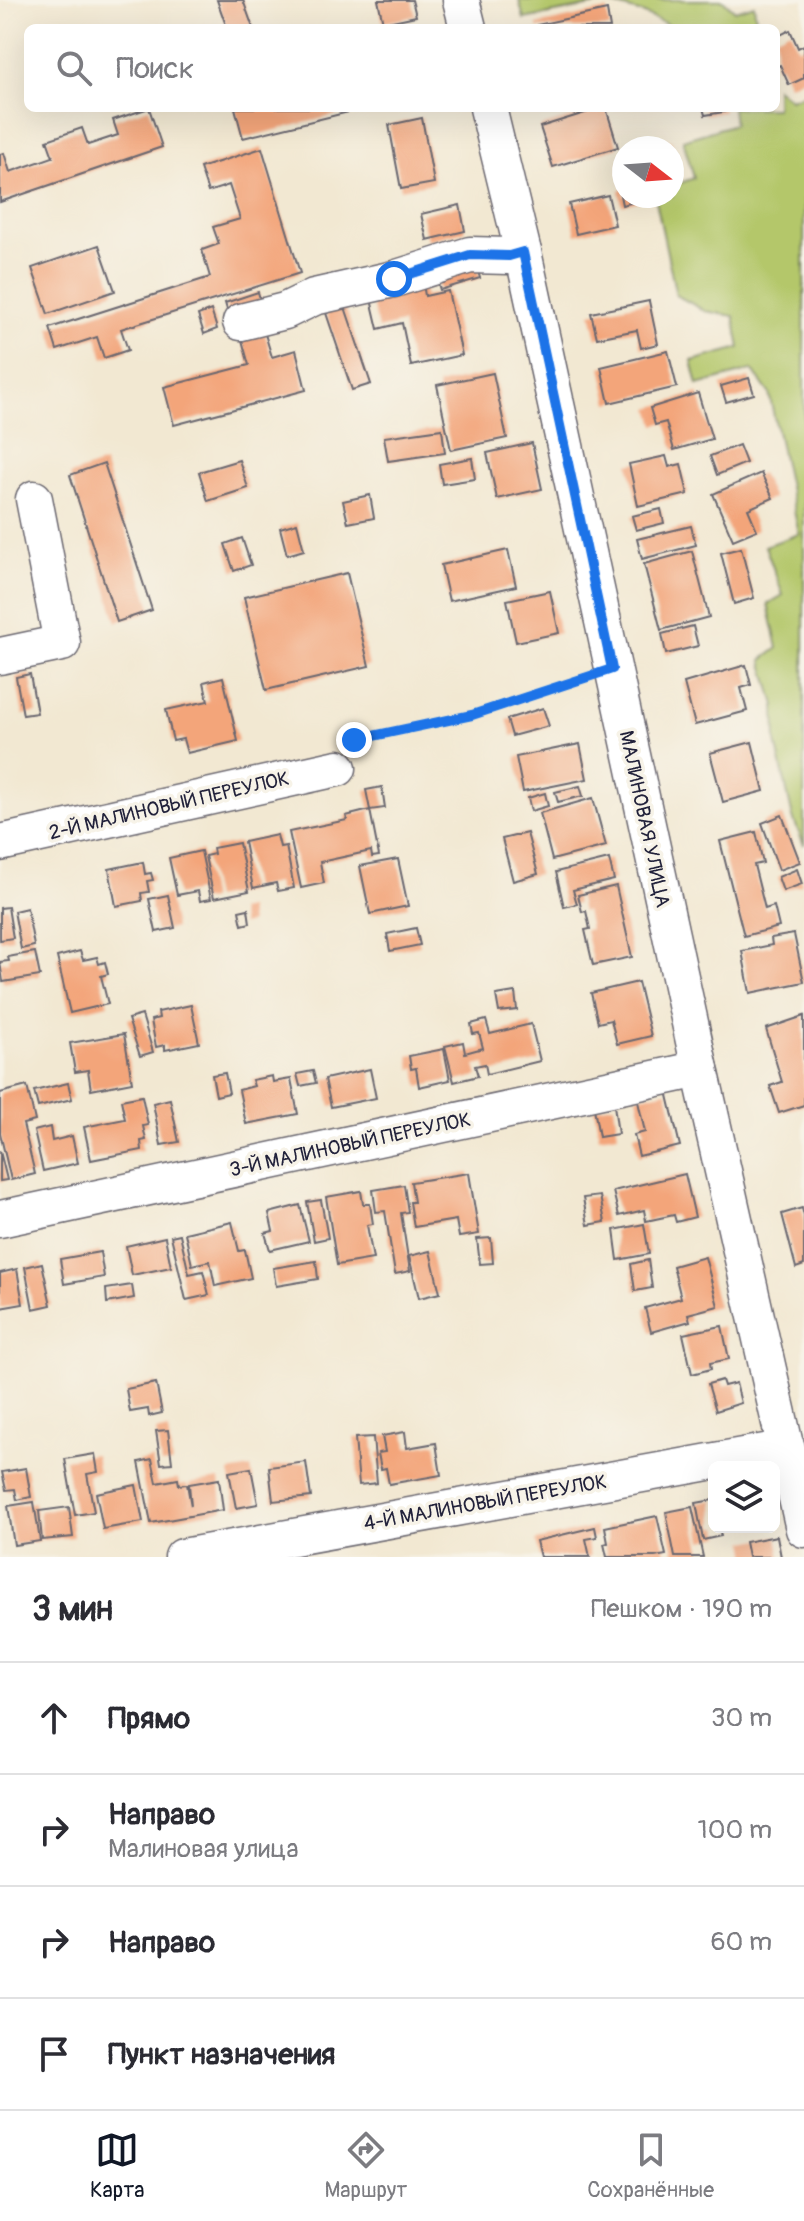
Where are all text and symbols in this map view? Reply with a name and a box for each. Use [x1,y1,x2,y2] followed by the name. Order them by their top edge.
[24,24,780,112] search box
[52,46,96,90] icon: search
[116,50,194,87] text: Поиск
[612,136,684,208] north arrow
[376,261,412,297] route start
[336,722,372,758] route end
[614,728,675,910] street label: МАЛИНОВАЯ УЛИЦА
[47,766,292,845] street label: 2-Й МАЛИНОВЫЙ ПЕРЕУЛОК
[227,1107,473,1182] street label: 3-Й МАЛИНОВЫЙ ПЕРЕУЛОК
[708,1461,780,1533] map controls
[708,1461,780,1533] button: layers
[362,1469,608,1536] street label: 4-Й МАЛИНОВЫЙ ПЕРЕУЛОК
[32,1588,113,1631] text: 3 мин
[591,1593,772,1625] text: Пешком · 190 m
[32,1696,76,1740] icon: ahead
[108,1700,190,1737] text: Прямо
[711,1702,772,1734] text: 30 m
[108,1796,215,1833] text: Направо
[32,1808,76,1852] icon: right
[698,1814,772,1846] text: 100 m
[108,1833,298,1865] text: Малиновая улица
[32,1920,76,1964] icon: right
[108,1924,215,1961] text: Направо
[710,1926,772,1958] text: 60 m
[32,2032,76,2076] icon: arrive
[108,2036,335,2073] text: Пункт назначения
[90,2128,145,2204] tab: Карта
[324,2128,407,2204] tab: Маршрут
[587,2128,714,2204] tab: Сохранённые

